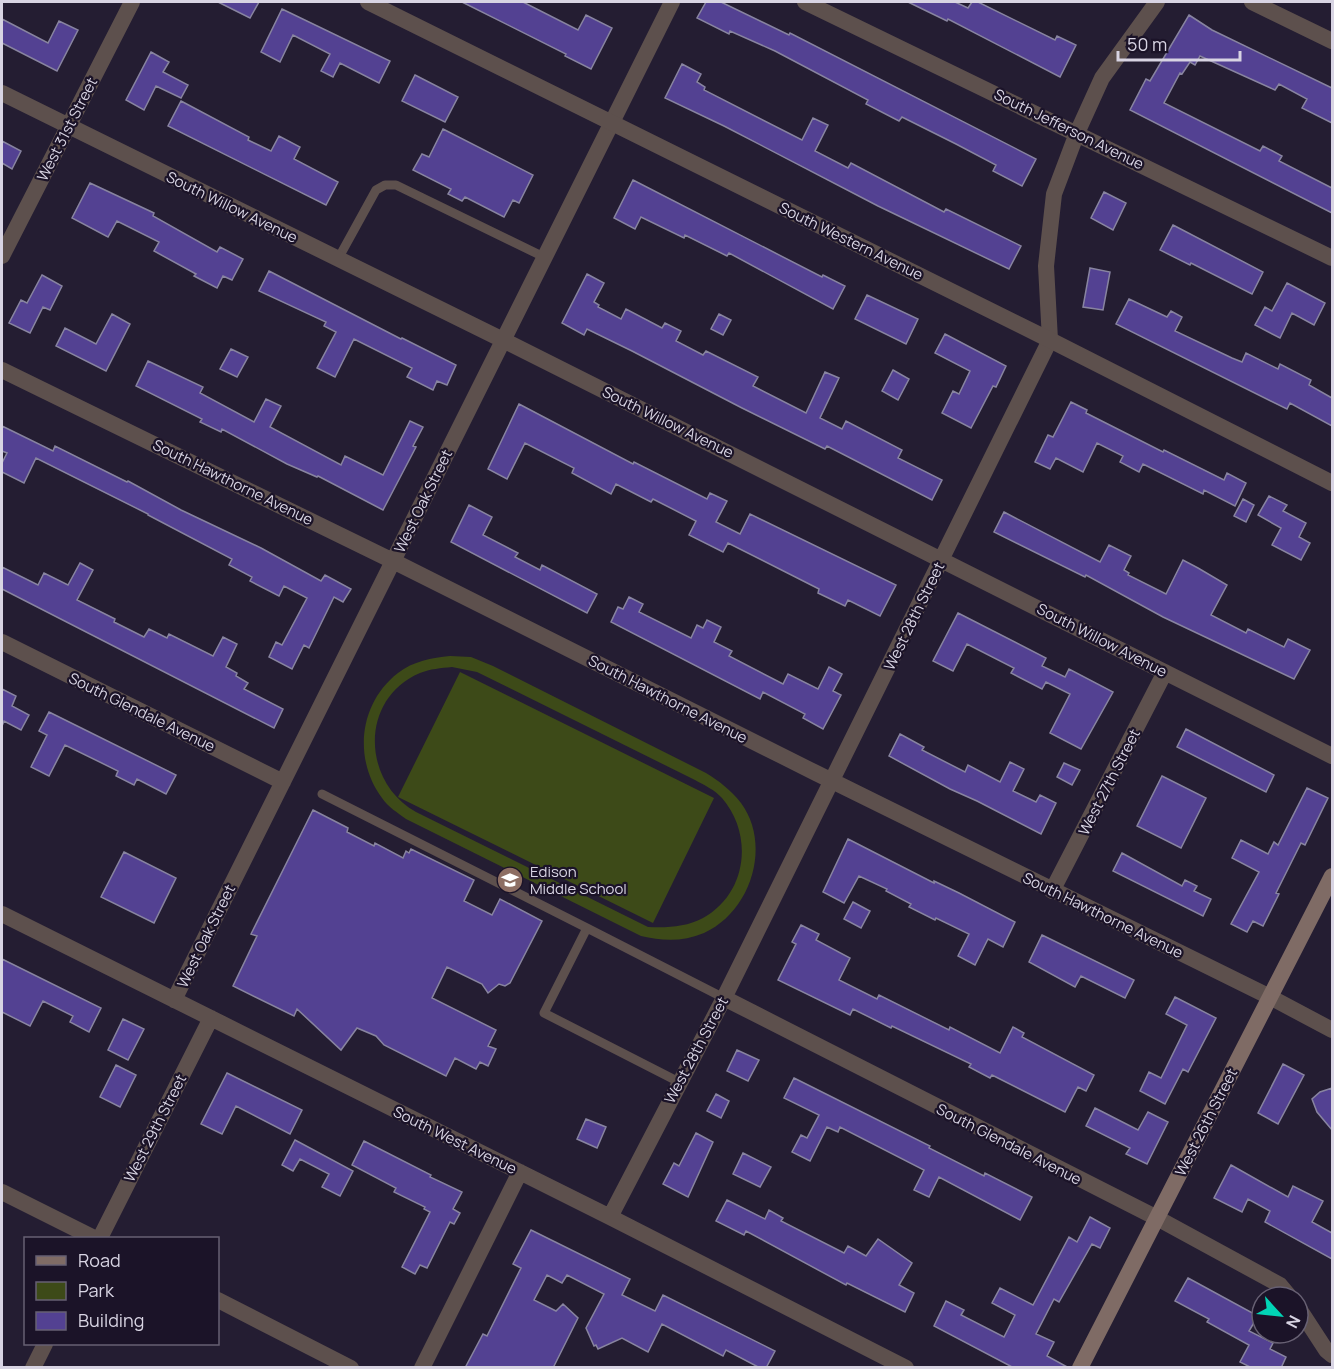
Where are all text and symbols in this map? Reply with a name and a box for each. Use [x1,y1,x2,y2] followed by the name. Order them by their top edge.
[1118,24,1240,62] scale bar
[1127,32,1167,56] text: 50 m
[32,74,102,184] street label: West 31st Street
[991,84,1148,175] street label: South Jefferson Avenue
[163,166,301,248] street label: South Willow Avenue
[775,197,927,285] street label: South Western Avenue
[599,381,737,463] street label: South Willow Avenue
[149,434,317,530] street label: South Hawthorne Avenue
[389,446,457,556] street label: West Oak Street
[879,558,949,674] street label: West 28th Street
[1033,598,1171,682] street label: South Willow Avenue
[585,650,751,748] street label: South Hawthorne Avenue
[65,667,219,757] street label: South Glendale Avenue
[1073,725,1145,839] street label: West 27th Street
[530,861,627,899] place label: Edison Middle School
[495,865,525,895] school or university icon: Edison Middle School
[1019,867,1187,963] street label: South Hawthorne Avenue
[172,881,240,991] street label: West Oak Street
[659,993,733,1107] street label: West 28th Street
[1170,1064,1242,1180] street label: West 26th Street
[119,1070,191,1186] street label: West 29th Street
[933,1098,1085,1190] street label: South Glendale Avenue
[390,1101,521,1179] street label: South West Avenue
[24,1237,219,1345] legend
[78,1248,121,1272] text: Road
[78,1278,115,1302] text: Park
[1250,1285,1310,1345] north arrow
[78,1308,144,1332] text: Building
[1281,1312,1306,1332] text: N

